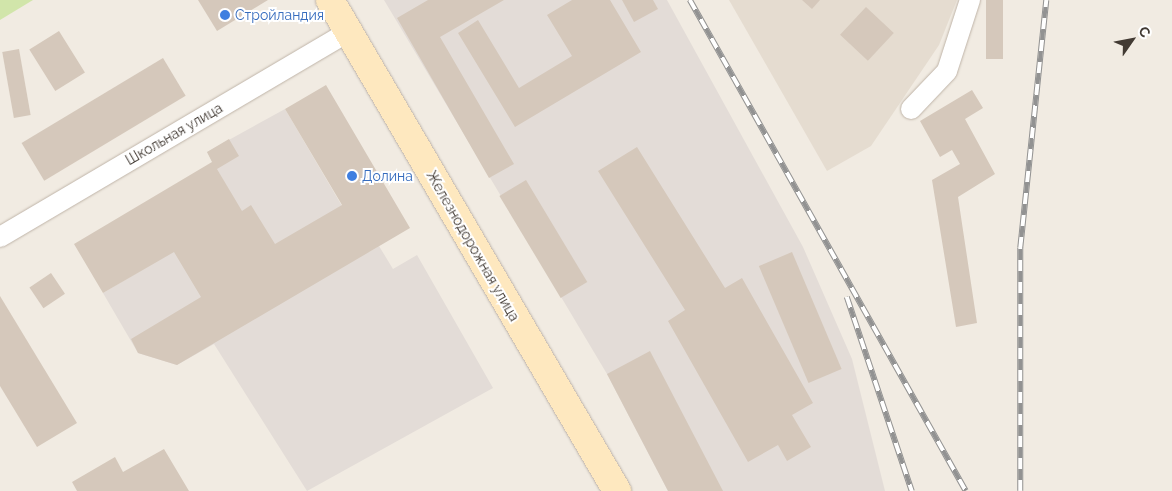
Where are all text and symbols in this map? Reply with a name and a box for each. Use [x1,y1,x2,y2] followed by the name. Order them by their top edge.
[235,7,324,23] place label: Стройландия
[219,9,231,21] marker: Стройландия
[1107,15,1157,65] north arrow
[1135,23,1154,40] text: С
[122,99,226,169] street label: Школьная улица
[362,168,413,184] place label: Долина
[423,168,523,324] street label: Железнодорожная улица
[346,170,358,182] marker: Долина

